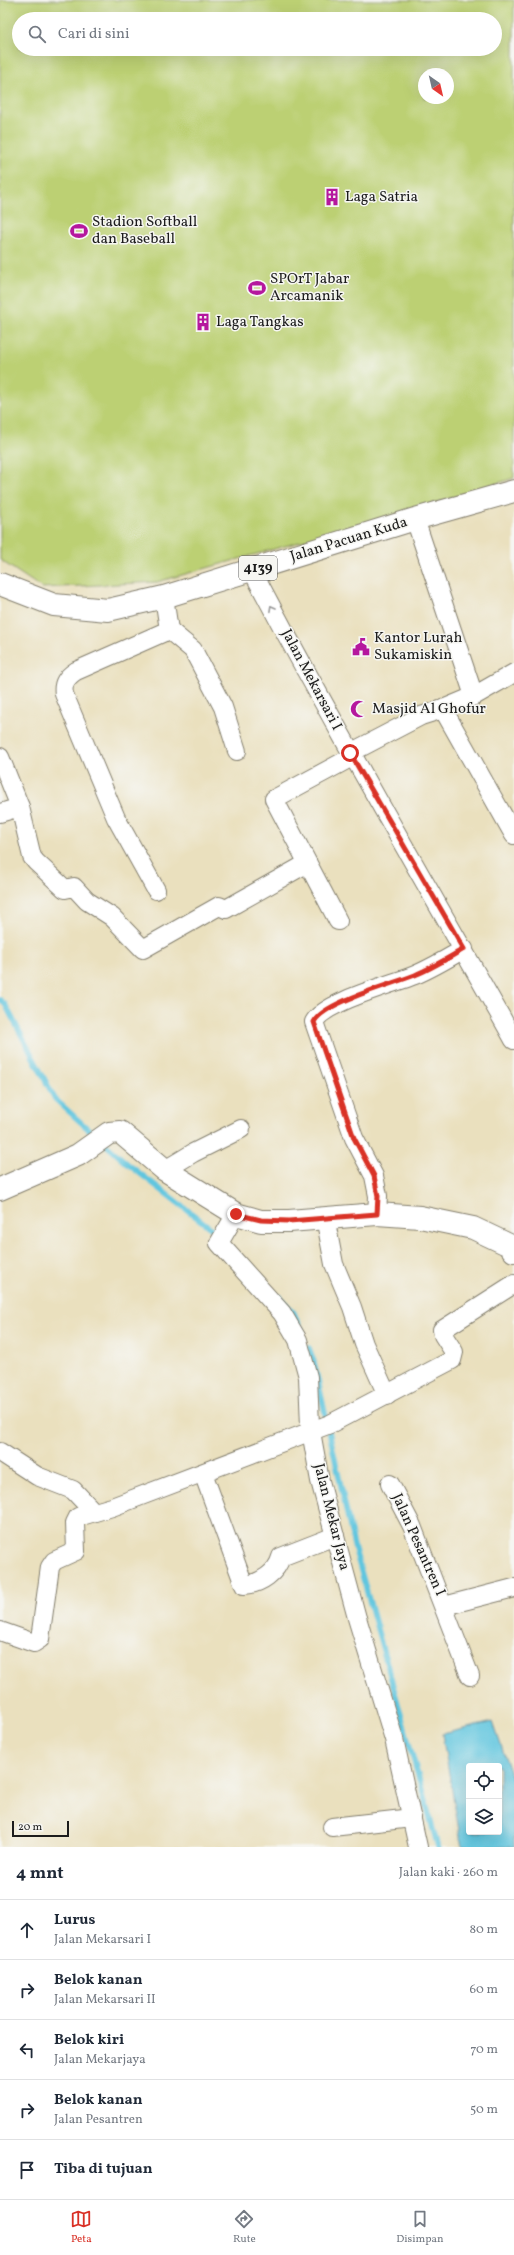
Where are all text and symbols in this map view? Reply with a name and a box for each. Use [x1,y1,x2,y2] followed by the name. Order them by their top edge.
[12,12,502,56] search box
[26,23,48,45] icon: search
[58,24,129,45] text: Cari di sini
[418,68,454,104] north arrow
[322,187,342,207] building icon: Laga Satria
[345,187,418,208] place label: Laga Satria
[92,212,197,250] place label: Stadion Softball dan Baseball
[69,221,89,241] sports icon: Stadion Softball dan Baseball
[270,269,349,307] place label: SPOrT Jabar Arcamanik
[247,278,267,298] sports icon: SPOrT Jabar Arcamanik
[193,312,213,332] building icon: Laga Tangkas
[216,312,304,333] place label: Laga Tangkas
[288,512,410,568] street label: Jalan Pacuan Kuda
[239,556,277,580] road number: 4139
[269,605,277,612] one-way arrow
[275,626,347,734] street label: Jalan Mekarsari I
[374,628,463,666] place label: Kantor Lurah Sukamiskin
[351,637,371,657] public building icon: Kantor Lurah Sukamiskin
[349,699,369,719] mosque icon: Masjid Al Ghofur
[372,699,486,720] place label: Masjid Al Ghofur
[341,744,359,762] route start
[227,1205,245,1223] route end
[308,1461,354,1573] street label: Jalan Mekar Jaya
[386,1490,450,1600] street label: Jalan Pesantren I
[466,1763,502,1835] map controls
[466,1763,502,1799] button: locate
[466,1799,502,1835] button: layers
[12,1819,69,1838] scale bar
[18,1820,42,1835] text: 20 m
[16,1862,64,1885] text: 4 mnt
[399,1864,498,1882] text: Jalan kaki · 260 m
[54,1910,95,1931] text: Lurus
[16,1919,38,1941] icon: ahead
[469,1921,498,1939] text: 80 m
[54,1931,151,1949] text: Jalan Mekarsari I
[54,1970,143,1991] text: Belok kanan
[16,1979,38,2001] icon: right
[470,1981,498,1999] text: 60 m
[54,1991,156,2009] text: Jalan Mekarsari II
[54,2030,124,2051] text: Belok kiri
[16,2039,38,2061] icon: left
[470,2041,498,2059] text: 70 m
[54,2051,146,2069] text: Jalan Mekarjaya
[54,2090,143,2111] text: Belok kanan
[16,2099,38,2121] icon: right
[470,2101,498,2119] text: 50 m
[54,2111,143,2129] text: Jalan Pesantren
[16,2159,38,2181] icon: arrive
[54,2159,153,2180] text: Tiba di tujuan
[70,2208,92,2247] tab: Peta
[233,2208,256,2247] tab: Rute
[396,2208,444,2247] tab: Disimpan

